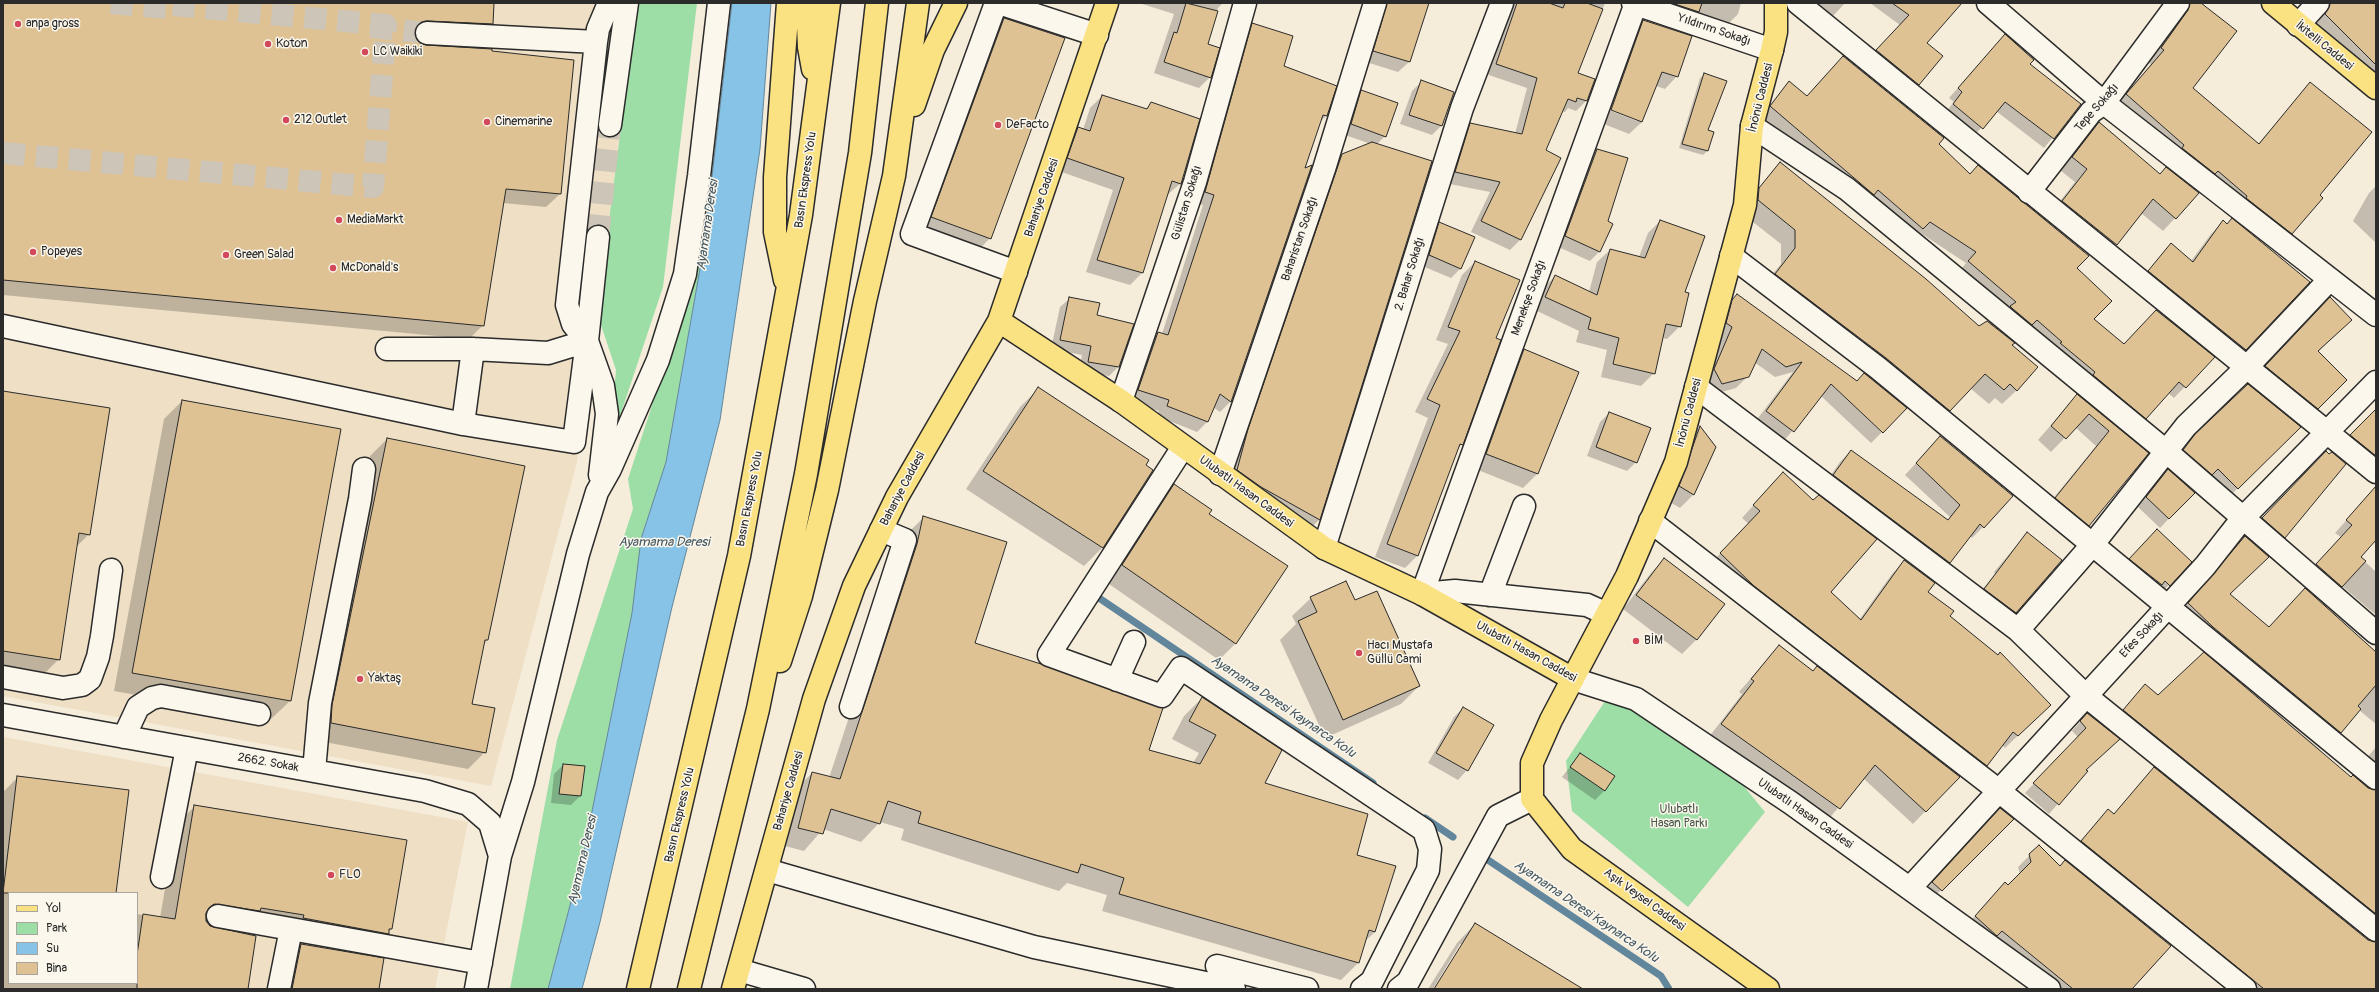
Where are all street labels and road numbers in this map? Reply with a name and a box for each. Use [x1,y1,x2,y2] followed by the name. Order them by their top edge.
[1676,11,1752,49] street label: Yıldırım Sokağı
[2292,18,2356,74] street label: İkitelli Caddesi
[1745,62,1777,134] street label: İnönü Caddesi
[2072,81,2122,135] street label: Tepe Sokağı
[792,131,820,229] street label: Basın Ekspress Yolu
[1022,157,1062,239] street label: Bahariye Caddesi
[1169,164,1205,242] street label: Gülistan Sokağı
[1279,195,1321,283] street label: Baharistan Sokağı
[1392,236,1428,312] street label: 2. Bahar Sokağı
[1509,258,1549,338] street label: Menekşe Sokağı
[1673,377,1705,449] street label: İnönü Caddesi
[734,450,766,548] street label: Basın Ekspress Yolu
[877,450,929,528] street label: Bahariye Caddesi
[1196,453,1296,531] street label: Ulubatlı Hasan Caddesi
[2117,609,2167,661] street label: Efes Sokağı
[1473,618,1579,686] street label: Ulubatlı Hasan Caddesi
[771,750,807,832] street label: Bahariye Caddesi
[236,751,300,775] street label: 2662. Sokak
[662,766,698,864] street label: Basın Ekspress Yolu
[1755,776,1855,852] street label: Ulubatlı Hasan Caddesi
[1600,866,1688,934] street label: Aşık Veysel Caddesi

